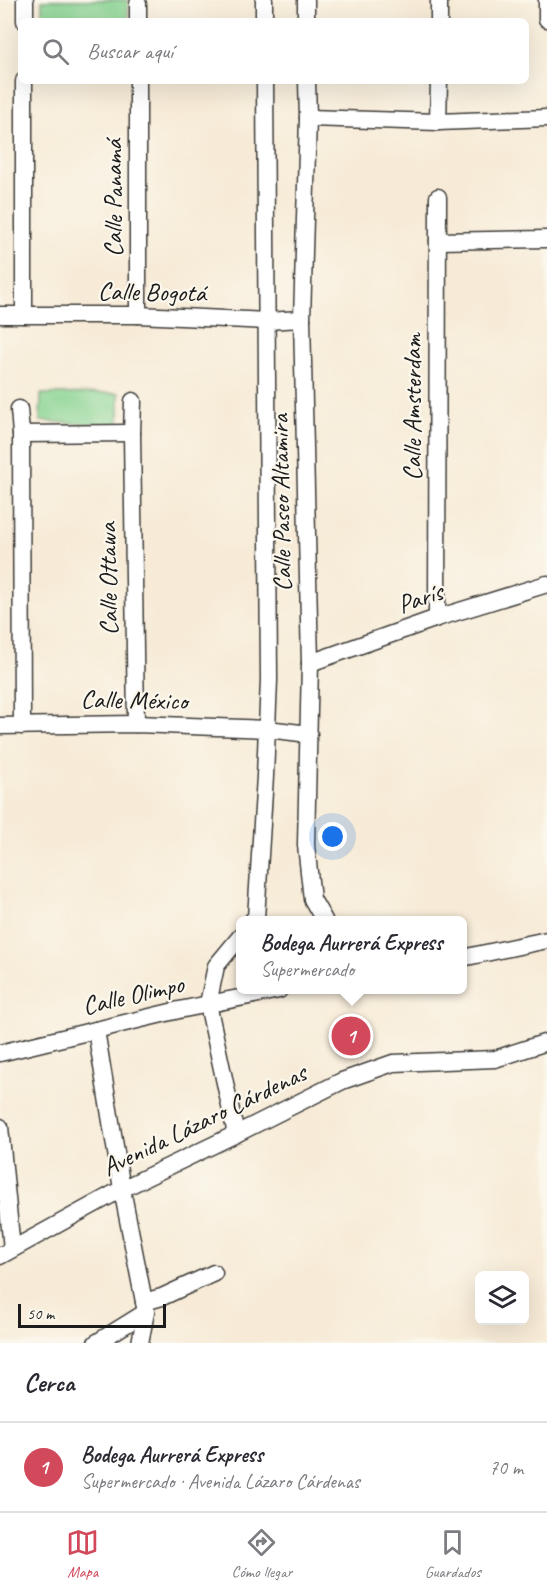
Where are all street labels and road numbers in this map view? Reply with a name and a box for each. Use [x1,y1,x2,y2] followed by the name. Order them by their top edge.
[97,136,130,257] street label: Calle Panamá
[98,275,209,309] street label: Calle Bogotá
[396,331,429,481] street label: Calle Amsterdam
[263,412,299,592] street label: Calle Paseo Altamira
[90,521,125,636] street label: Calle Ottawa
[393,574,449,621] street label: París
[80,683,190,717] street label: Calle México
[79,967,189,1023] street label: Calle Olimpo
[96,1055,313,1184] street label: Avenida Lázaro Cárdenas

